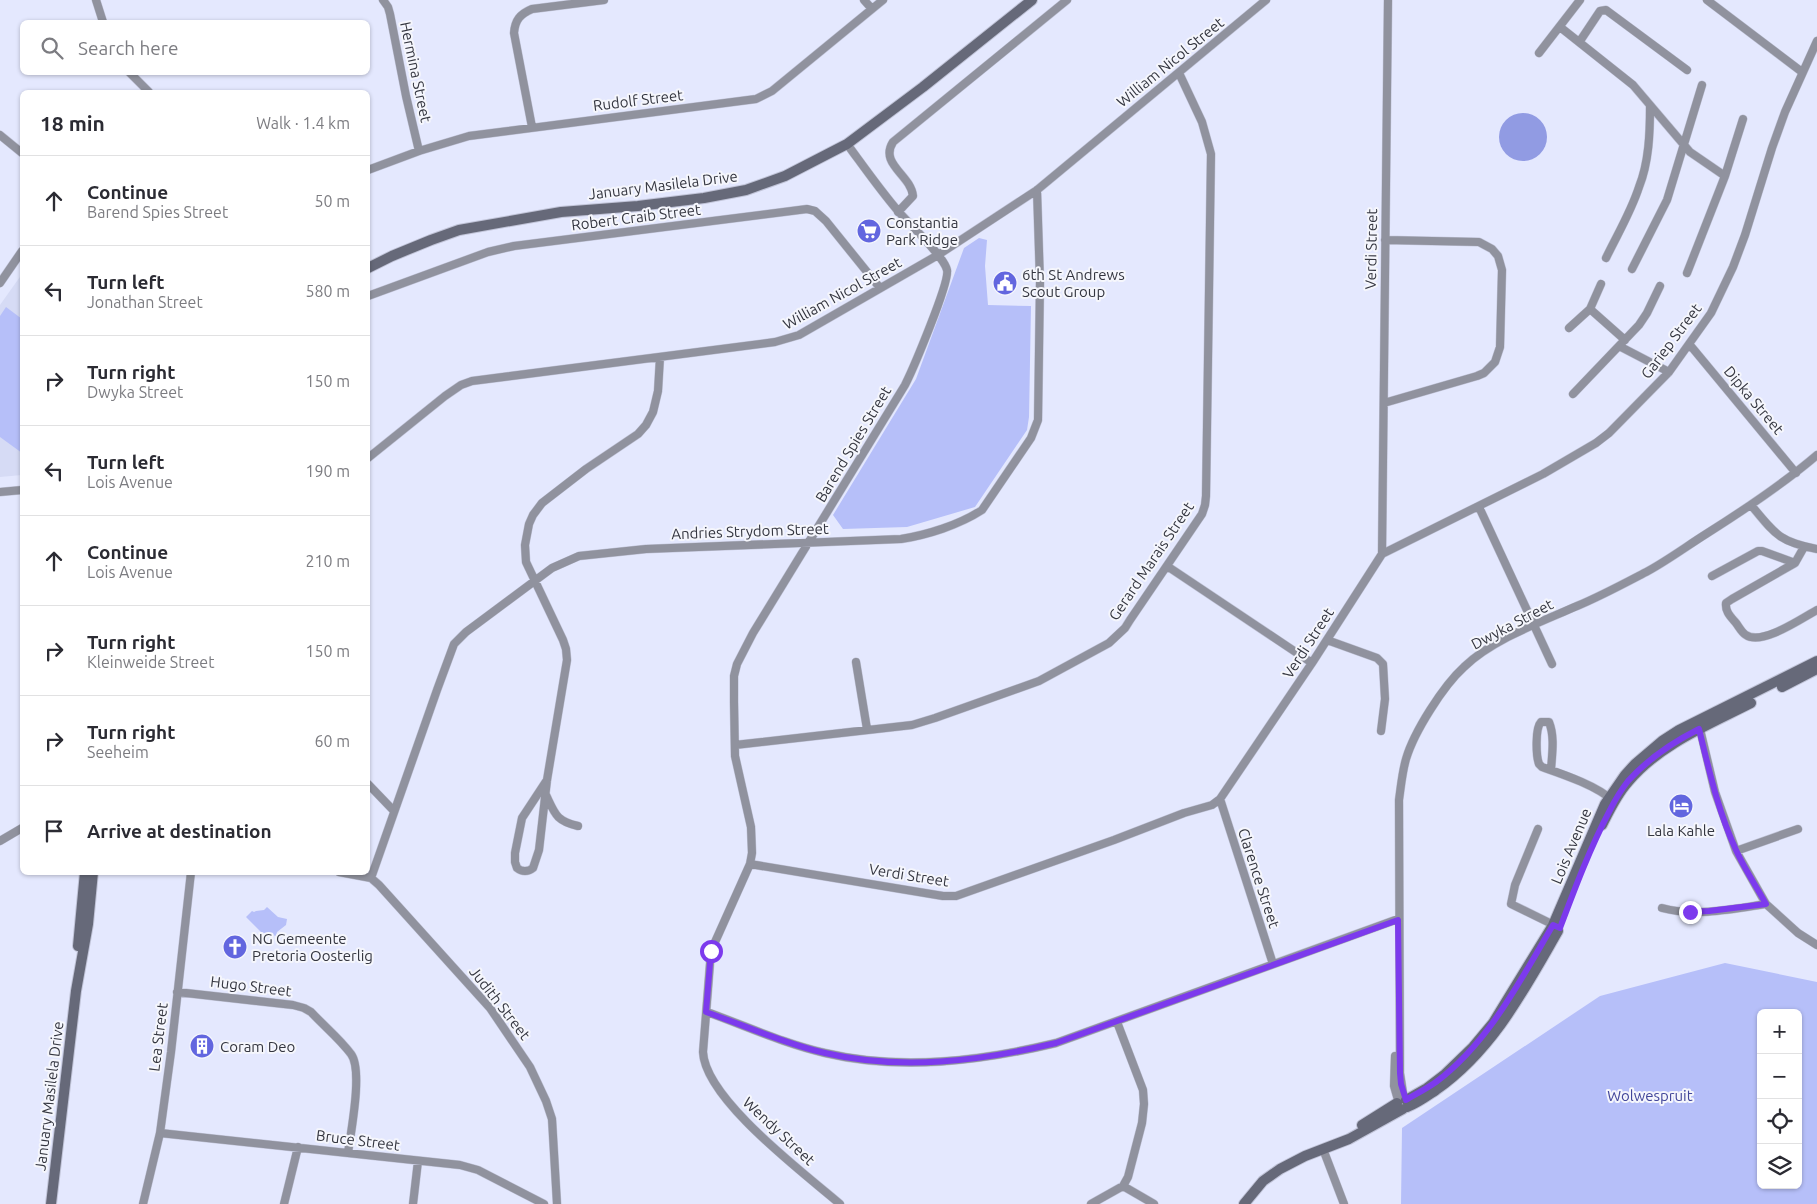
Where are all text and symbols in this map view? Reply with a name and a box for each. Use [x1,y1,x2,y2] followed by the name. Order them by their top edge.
[1113,14,1227,110] street label: William Nicol Street
[20,20,370,75] search box
[397,20,435,124] street label: Hermina Street
[38,34,66,62] icon: search
[78,37,178,59] text: Search here
[592,86,684,114] street label: Rudolf Street
[40,111,105,135] text: 18 min
[256,114,350,132] text: Walk · 1.4 km
[587,167,739,203] street label: January Masilela Drive
[87,181,168,203] text: Continue
[40,187,68,215] icon: ahead
[314,192,350,210] text: 50 m
[570,201,702,233] street label: Robert Craib Street
[87,203,228,221] text: Barend Spies Street
[1362,208,1380,289] street label: Verdi Street
[886,214,958,248] place label: Constantia Park Ridge
[856,218,882,244] supermarket icon: Constantia Park Ridge
[780,253,904,333] street label: William Nicol Street
[1022,266,1125,300] place label: 6th St Andrews Scout Group
[992,270,1018,296] public building icon: 6th St Andrews Scout Group
[87,271,165,293] text: Turn left
[40,277,68,305] icon: left
[305,282,350,300] text: 580 m
[87,293,203,311] text: Jonathan Street
[1637,300,1705,382] street label: Gariep Street
[87,361,175,383] text: Turn right
[1721,363,1787,438] street label: Dipka Street
[40,367,68,395] icon: right
[305,372,350,390] text: 150 m
[87,383,183,401] text: Dwyka Street
[812,383,894,505] street label: Barend Spies Street
[87,451,165,473] text: Turn left
[40,457,68,485] icon: left
[305,462,350,480] text: 190 m
[87,473,173,491] text: Lois Avenue
[1105,499,1197,623] street label: Gerard Marais Street
[671,520,829,542] street label: Andries Strydom Street
[87,541,168,563] text: Continue
[40,547,68,575] icon: ahead
[305,552,350,570] text: 210 m
[87,563,173,581] text: Lois Avenue
[1468,595,1556,653] street label: Dwyka Street
[1279,604,1337,681] street label: Verdi Street
[87,631,175,653] text: Turn right
[40,637,68,665] icon: right
[305,642,350,660] text: 150 m
[87,653,214,671] text: Kleinweide Street
[87,721,175,743] text: Turn right
[40,727,68,755] icon: right
[314,732,350,750] text: 60 m
[87,743,149,761] text: Seeheim
[1668,793,1694,819] hotel icon: Lala Kahle
[1547,806,1595,886] street label: Lois Avenue
[40,817,68,845] icon: arrive
[87,820,272,842] text: Arrive at destination
[1647,822,1715,839] place label: Lala Kahle
[1235,826,1283,930] street label: Clarence Street
[868,860,950,890] street label: Verdi Street
[1679,901,1702,924] route end
[252,930,373,964] place label: NG Gemeente Pretoria Oosterlig
[222,934,248,960] church icon: NG Gemeente Pretoria Oosterlig
[700,940,723,963] route start
[466,963,534,1043] street label: Judith Street
[209,973,293,999] street label: Hugo Street
[145,1002,171,1072] street label: Lea Street
[1757,1009,1802,1189] map controls
[1757,1009,1802,1054] button: +
[31,1020,67,1172] street label: January Masilela Drive
[189,1033,215,1059] building icon: Coram Deo
[220,1038,295,1055] place label: Coram Deo
[1757,1054,1802,1099] button: −
[1607,1087,1693,1104] park label: Wolwespruit
[740,1093,818,1169] street label: Wendy Street
[1757,1099,1802,1144] button: locate
[315,1126,401,1154] street label: Bruce Street
[1757,1144,1802,1189] button: layers

